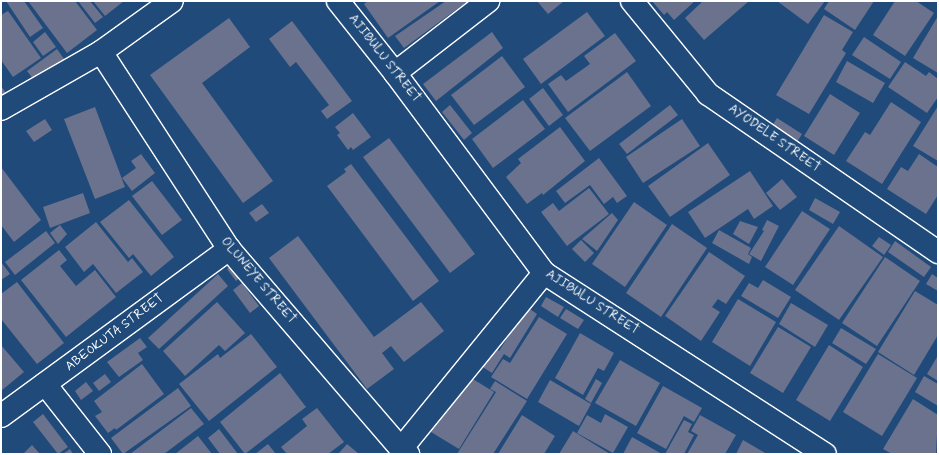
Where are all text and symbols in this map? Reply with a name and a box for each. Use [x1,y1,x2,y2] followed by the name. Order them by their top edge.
[345,12,423,106] street label: AJIBULU STREET
[725,101,823,177] street label: AYODELE STREET
[217,234,299,328] street label: OLUNEYE STREET
[542,267,642,339] street label: AJIBULU STREET
[63,291,167,375] street label: ABEOKUTA STREET

